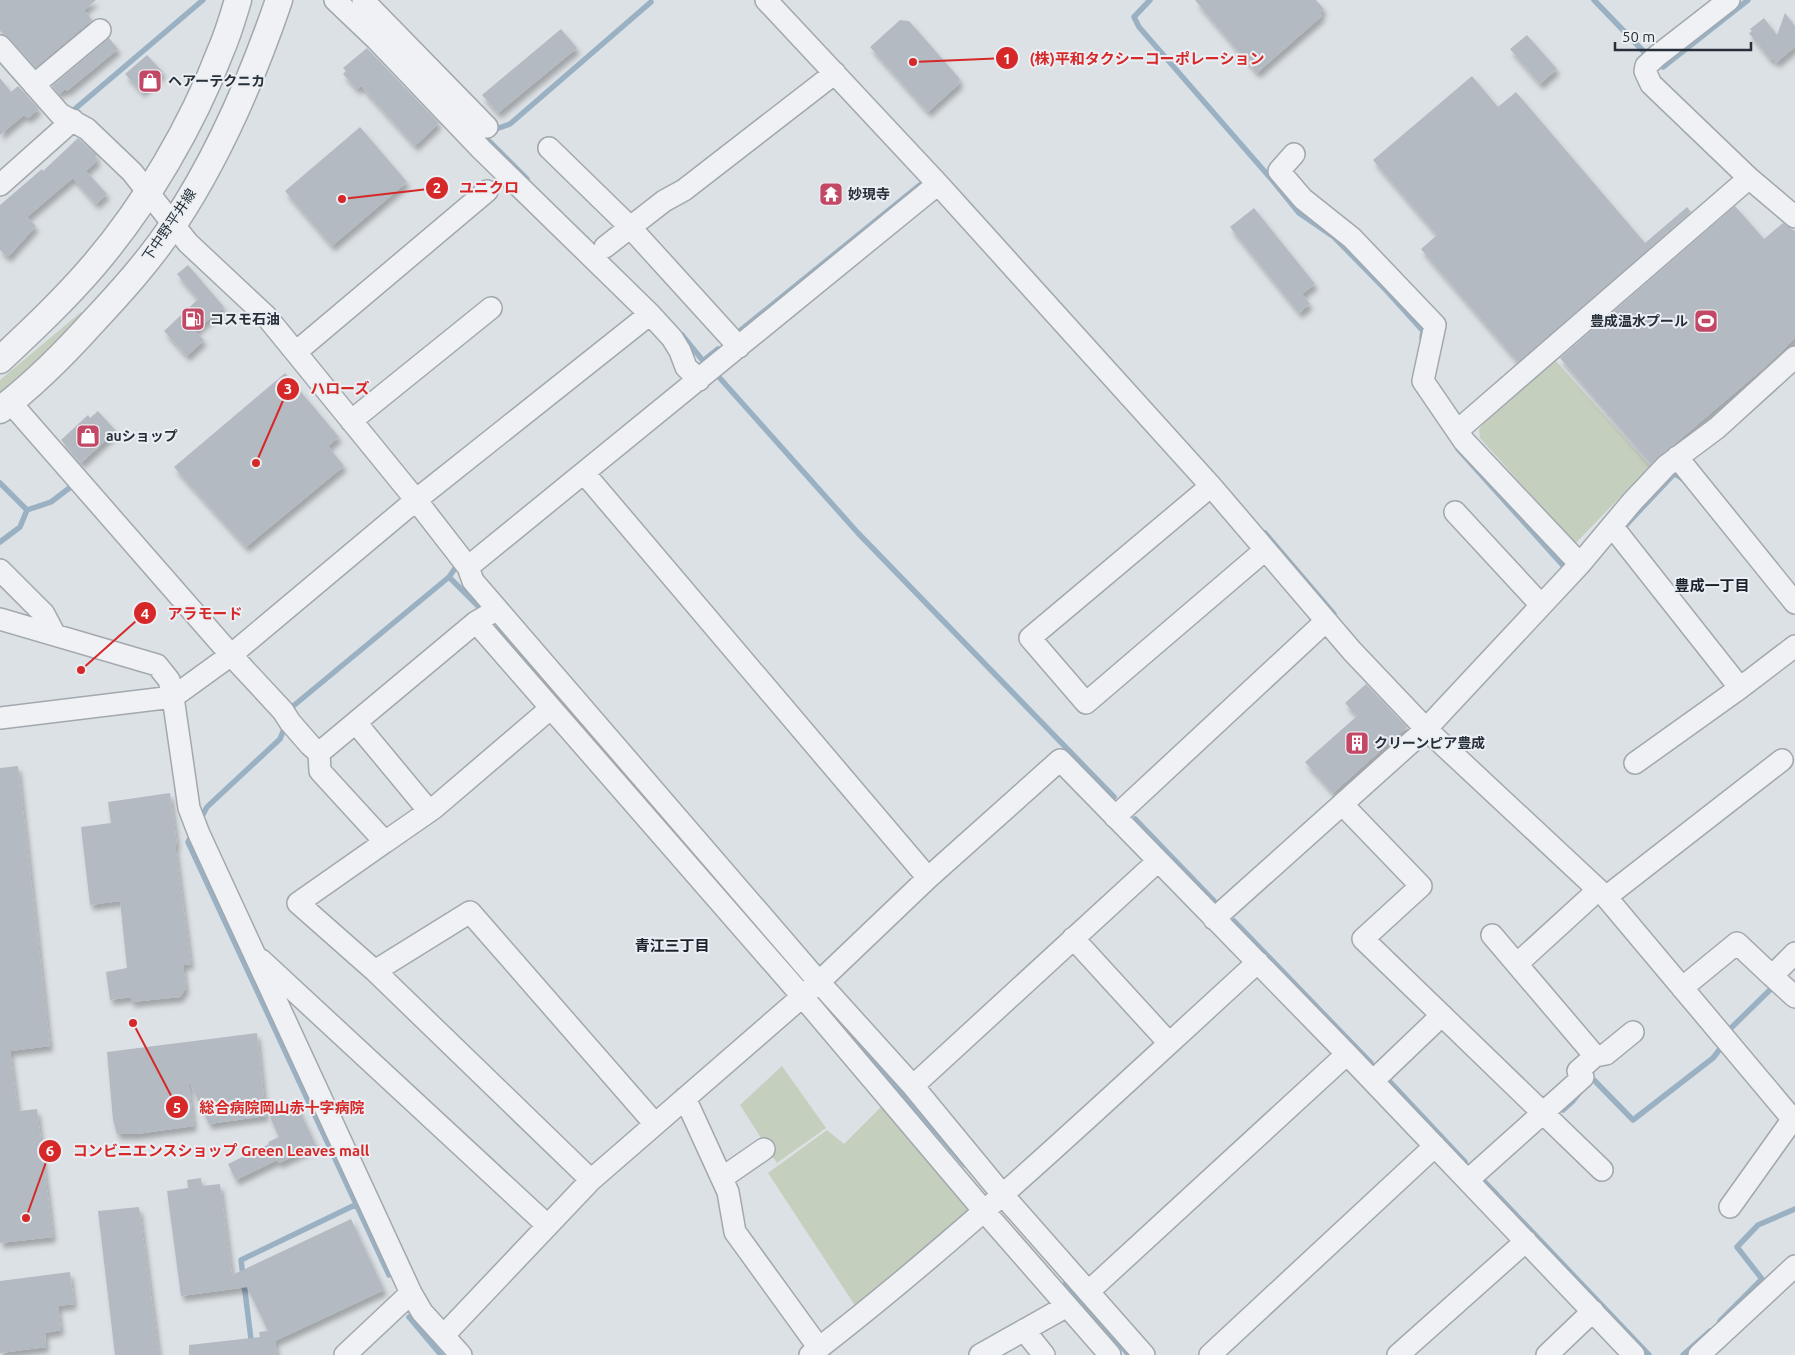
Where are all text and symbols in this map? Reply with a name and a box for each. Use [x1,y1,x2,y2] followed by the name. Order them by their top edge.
[1615,20,1751,52] scale bar
[1622,28,1655,45] text: 50 m
[994,43,1275,73] callout: (株)平和タクシーコーポレーション
[1003,50,1011,67] text: 1
[1029,50,1265,67] text: (株)平和タクシーコーポレーション
[137,68,163,94] shop icon: ヘアーテクニカ
[168,73,265,89] place label: ヘアーテクニカ
[424,173,529,203] callout: ユニクロ
[433,179,441,196] text: 2
[459,179,519,196] text: ユニクロ
[818,181,844,207] temple icon: 妙現寺
[139,186,199,264] street label: 下中野平井線
[848,186,890,202] place label: 妙現寺
[180,306,206,332] fuel station icon: コスモ石油
[1693,308,1719,334] sports icon: 豊成温水プール
[210,311,280,327] place label: コスモ石油
[1590,313,1688,329] place label: 豊成温水プール
[275,374,380,404] callout: ハローズ
[284,380,292,397] text: 3
[310,380,370,397] text: ハローズ
[75,423,101,449] shop icon: auショップ
[106,428,178,444] place label: auショップ
[1674,577,1750,594] district label: 豊成一丁目
[132,598,252,628] callout: アラモード
[141,605,149,622] text: 4
[167,605,243,622] text: アラモード
[1344,730,1370,756] building icon: クリーンピア豊成
[1374,735,1485,751] place label: クリーンピア豊成
[634,937,710,954] district label: 青江三丁目
[164,1092,374,1122] callout: 総合病院岡山赤十字病院
[173,1099,181,1116] text: 5
[199,1099,365,1116] text: 総合病院岡山赤十字病院
[38,1136,380,1166] callout: コンビニエンスショップ Green Leaves mall
[46,1142,54,1159] text: 6
[73,1142,370,1159] text: コンビニエンスショップ Green Leaves mall

